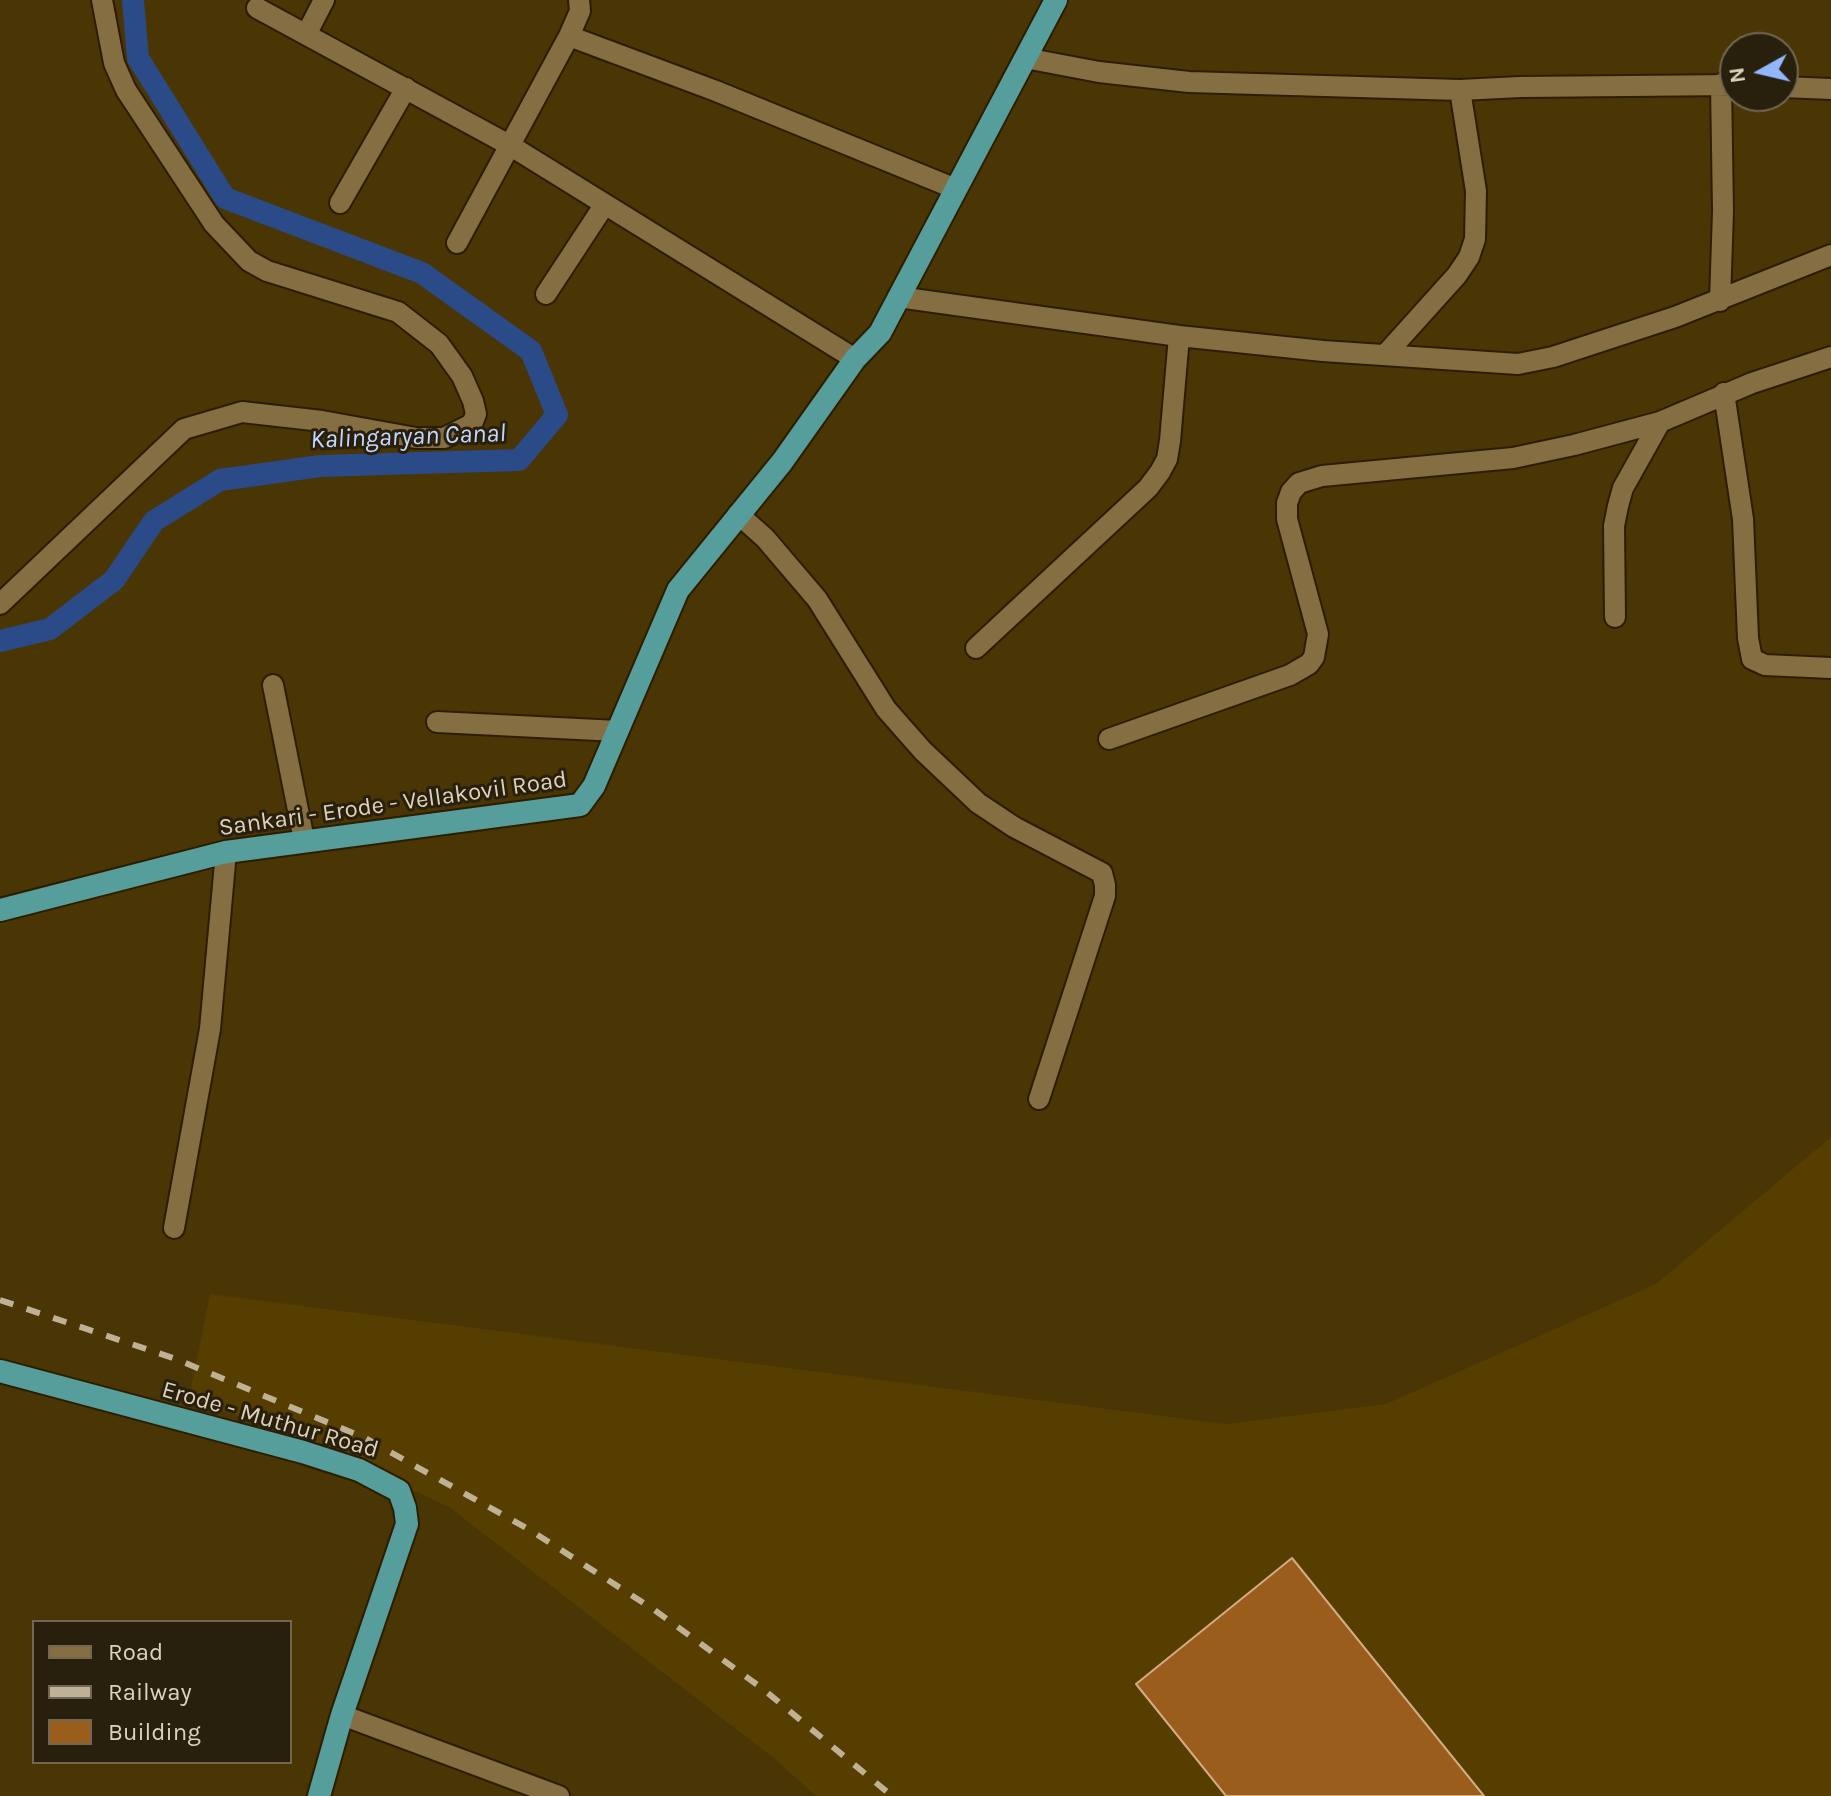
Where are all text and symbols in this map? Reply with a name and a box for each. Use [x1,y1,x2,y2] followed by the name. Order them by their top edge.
[1719,32,1799,112] north arrow
[1723,65,1751,85] text: N
[310,418,506,456] water label: Kalingaryan Canal
[217,765,569,843] street label: Sankari - Erode - Vellakovil Road
[158,1375,382,1465] street label: Erode - Muthur Road
[32,1620,292,1764] legend
[108,1638,163,1666] text: Road
[108,1678,192,1706] text: Railway
[108,1718,201,1746] text: Building

